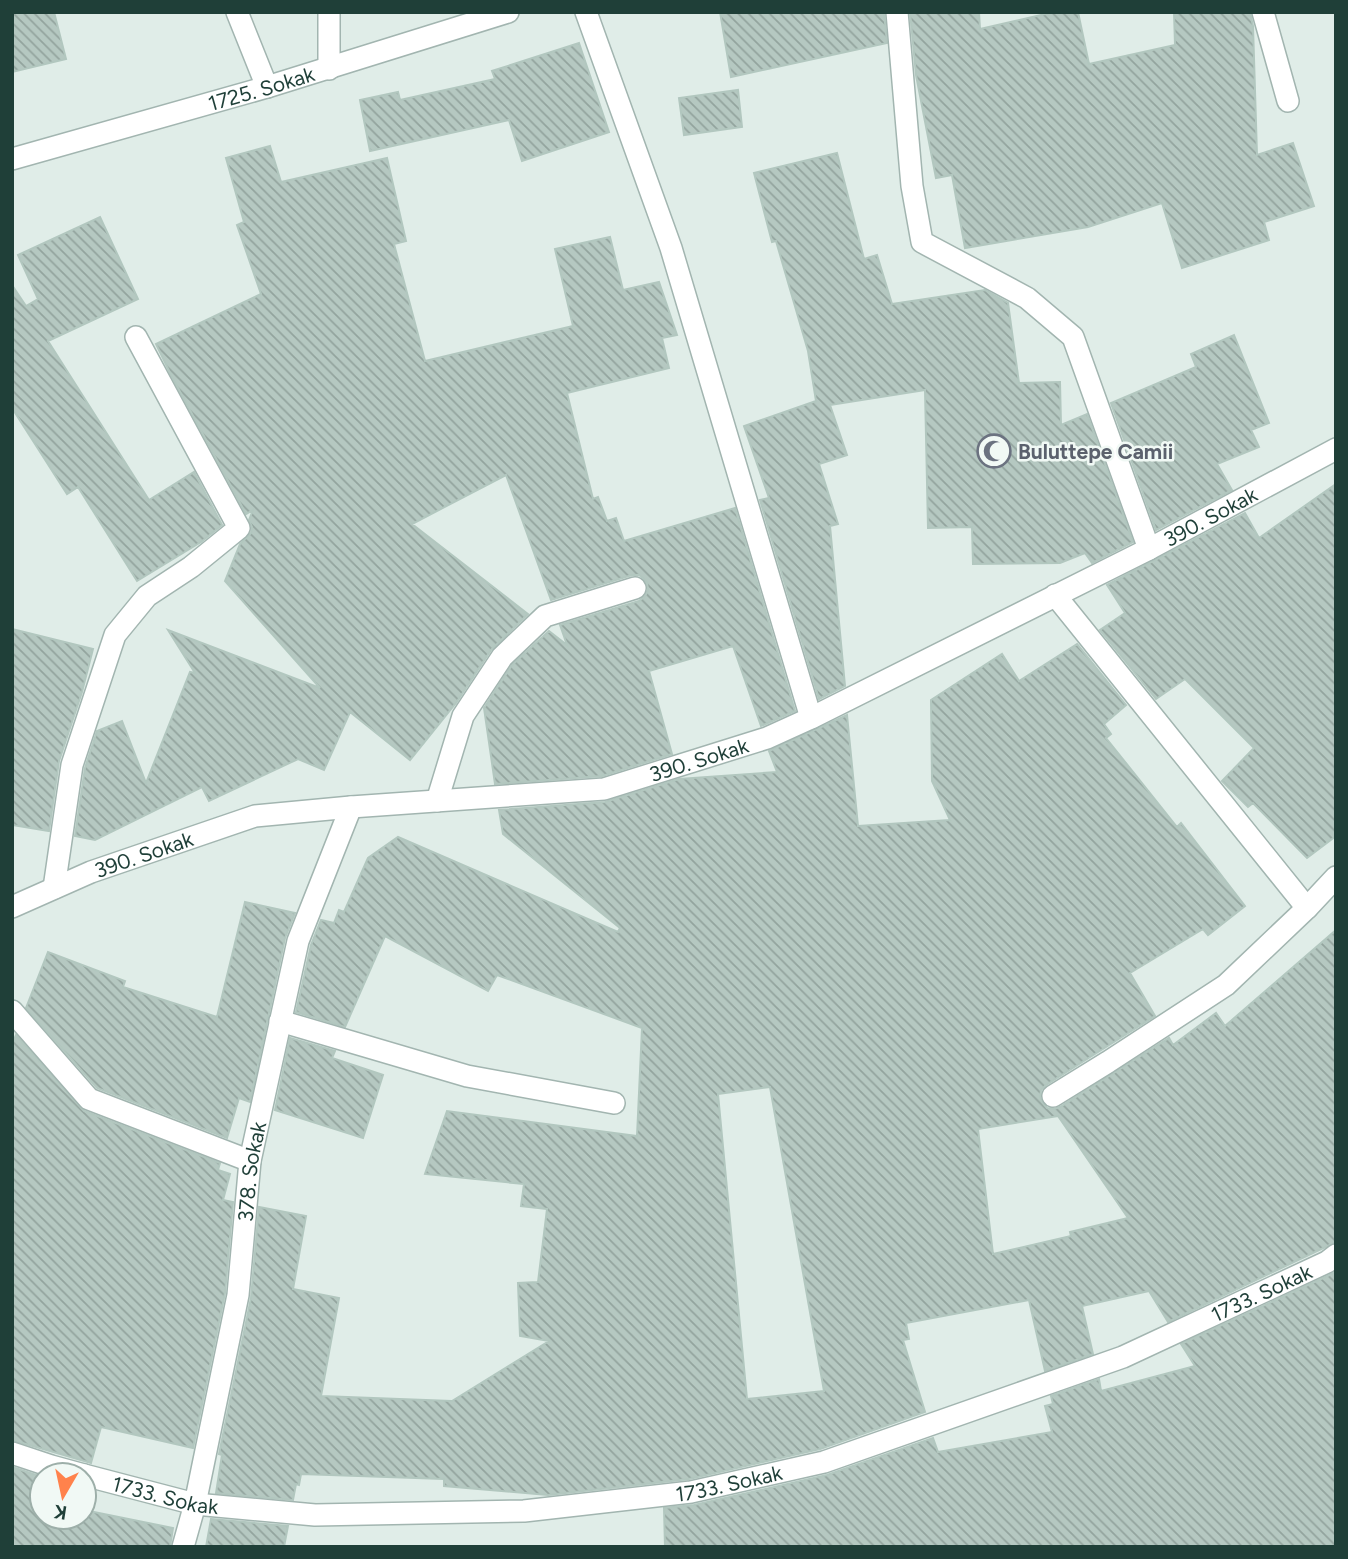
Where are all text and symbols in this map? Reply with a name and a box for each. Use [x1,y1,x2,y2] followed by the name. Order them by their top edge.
[205,60,318,116] street label: 1725. Sokak
[975,432,1013,470] mosque icon: Buluttepe Camii
[1018,439,1173,464] place label: Buluttepe Camii
[1159,481,1262,552] street label: 390. Sokak
[646,732,752,787] street label: 390. Sokak
[91,825,197,882] street label: 390. Sokak
[232,1118,271,1223] street label: 378. Sokak
[1207,1258,1316,1327] street label: 1733. Sokak
[674,1459,785,1506] street label: 1733. Sokak
[28,1461,98,1531] north arrow
[110,1470,220,1519] street label: 1733. Sokak
[52,1500,68,1525] text: K

